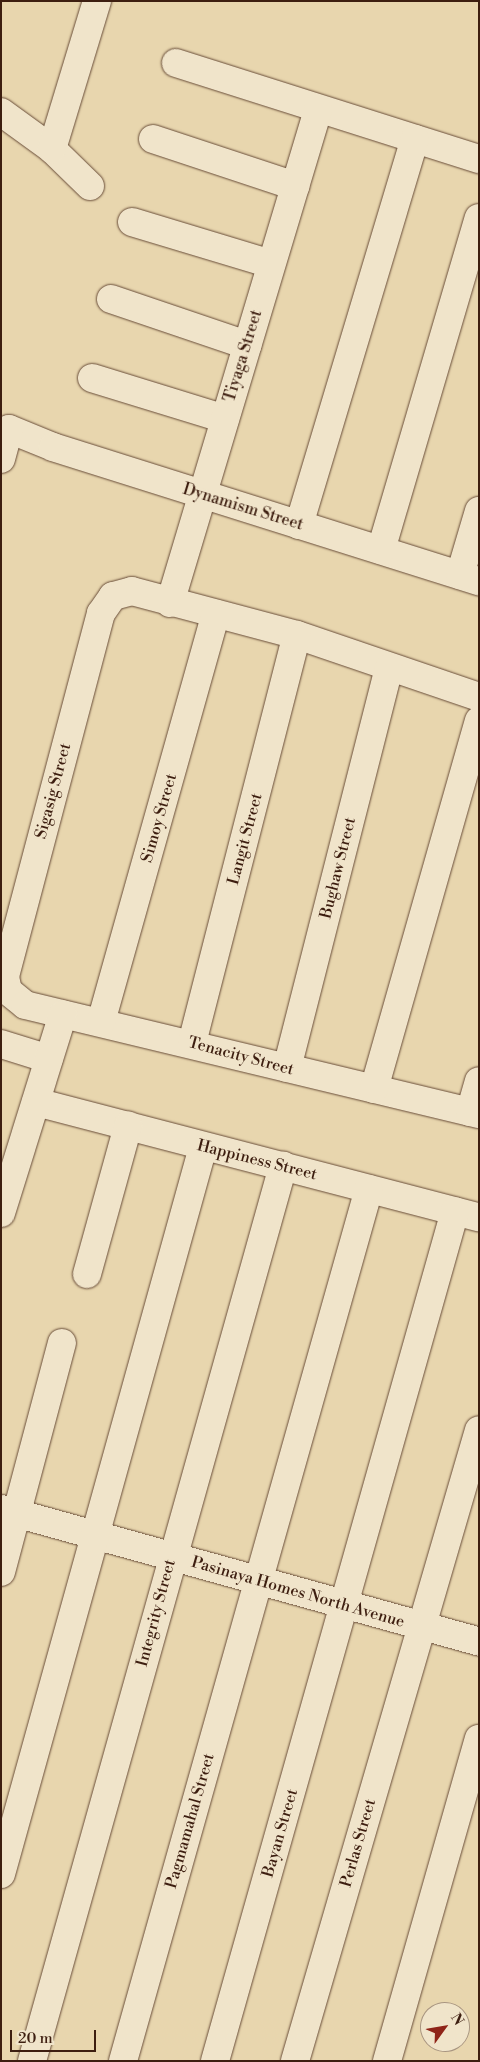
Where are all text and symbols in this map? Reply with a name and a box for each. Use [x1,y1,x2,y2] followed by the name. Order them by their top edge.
[220,308,266,404] street label: Tiyaga Street
[180,480,306,534] street label: Dynamism Street
[31,741,75,841] street label: Sigasig Street
[137,771,181,865] street label: Simoy Street
[224,791,266,887] street label: Langit Street
[316,815,360,921] street label: Bughaw Street
[186,1033,296,1079] street label: Tenacity Street
[195,1136,319,1184] street label: Happiness Street
[189,1552,407,1632] street label: Pasinaya Homes North Avenue
[132,1557,180,1669] street label: Integrity Street
[161,1751,219,1891] street label: Pagmamahal Street
[258,1786,302,1880] street label: Bayan Street
[336,1796,380,1890] street label: Perlas Street
[420,2002,470,2052] north arrow
[446,2010,467,2029] text: N
[12,2020,99,2052] scale bar
[18,2029,53,2048] text: 20 m

